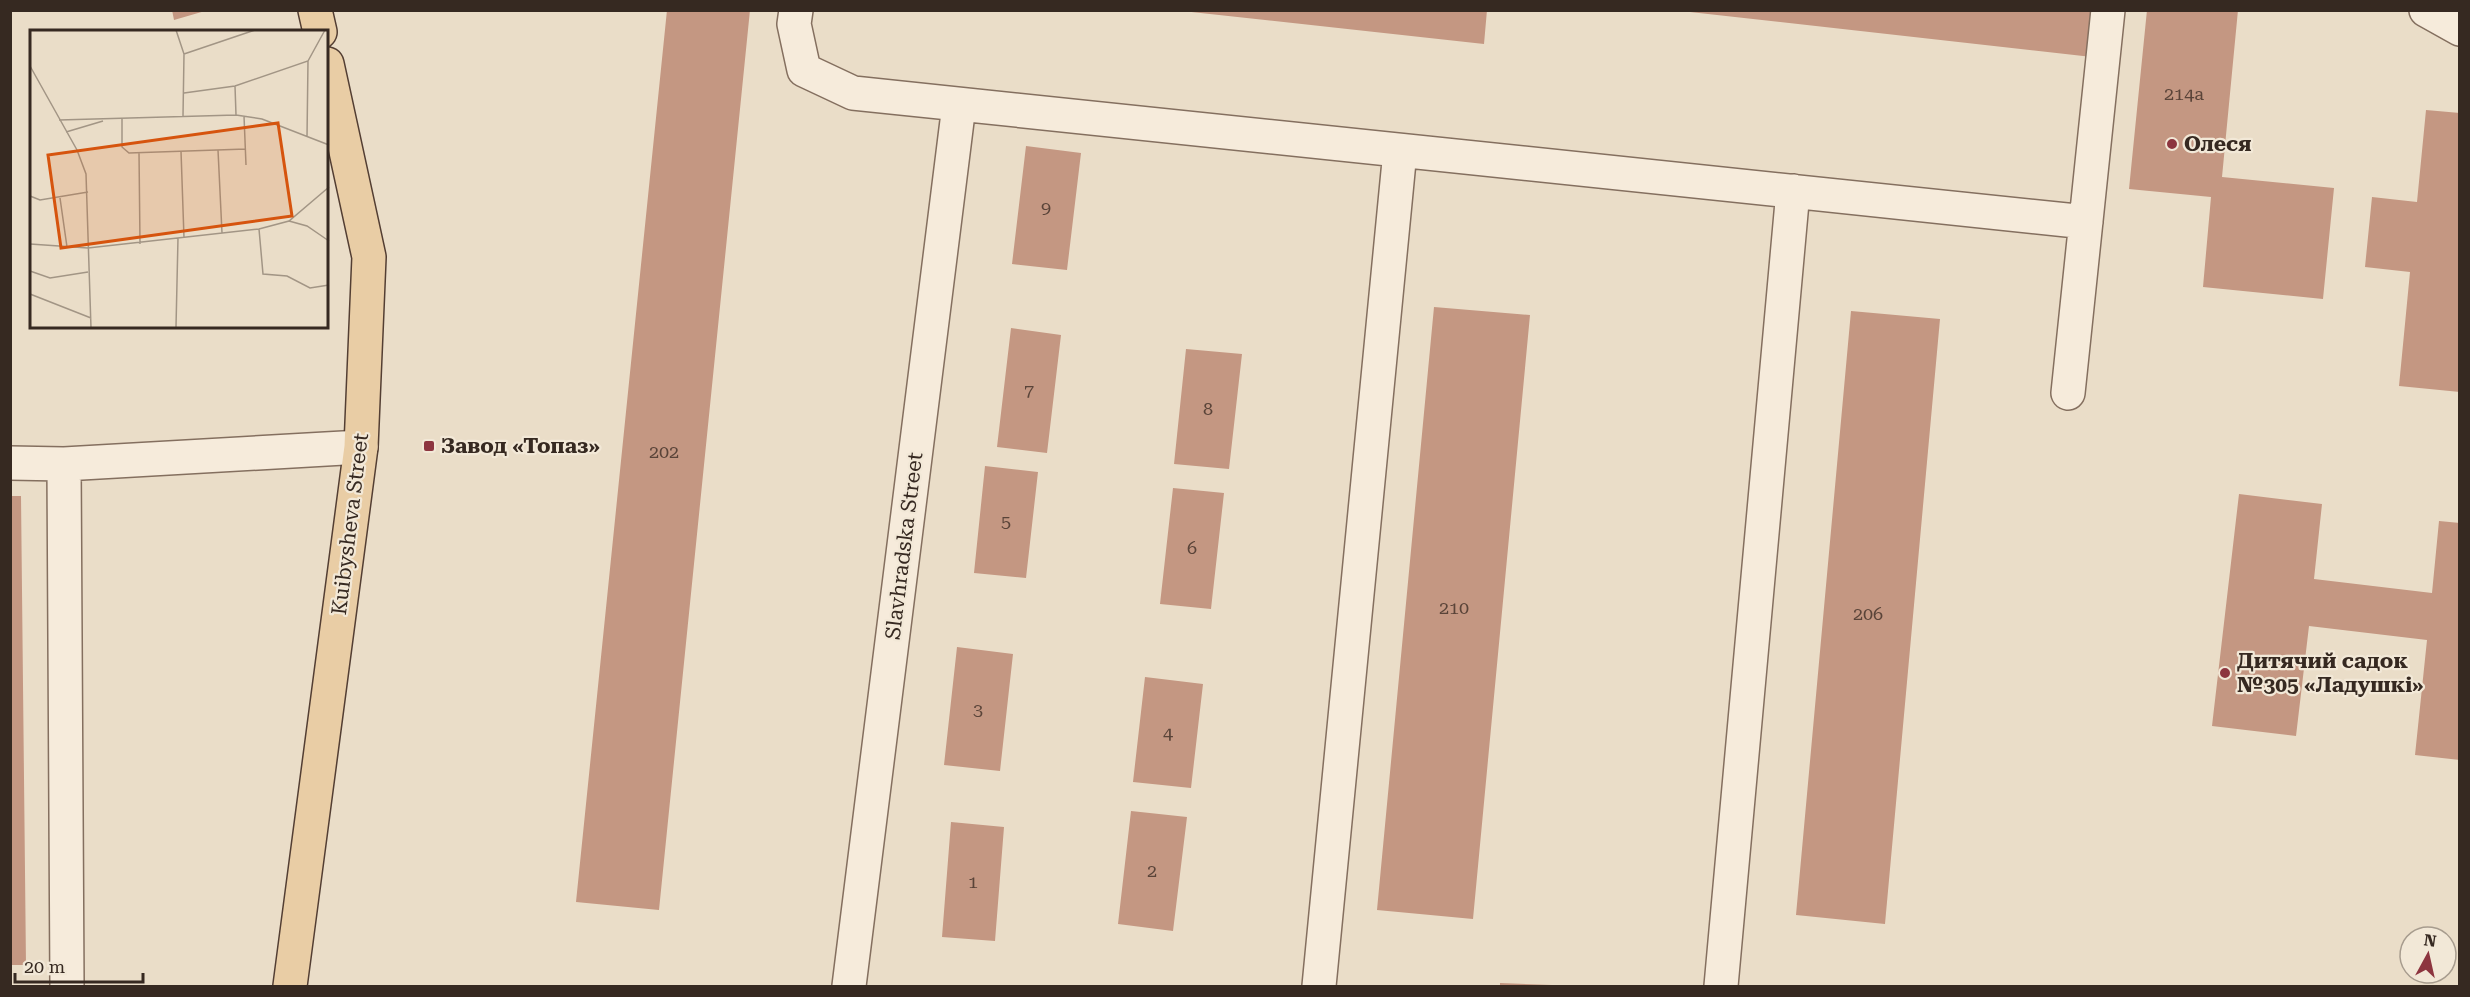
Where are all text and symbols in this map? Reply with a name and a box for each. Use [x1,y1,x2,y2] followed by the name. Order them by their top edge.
[30,30,328,328] inset map
[2164,83,2204,104] house number: 214а
[2184,132,2251,156] place label: Олеся
[2165,137,2179,151] marker: Олеся
[1041,197,1051,218] house number: 9
[1024,380,1034,401] house number: 7
[1203,398,1213,419] house number: 8
[327,431,373,616] street label: Kuibysheva Street
[441,434,600,458] place label: Завод «Топаз»
[422,439,436,453] marker: Завод «Топаз»
[649,441,679,462] house number: 202
[881,451,927,641] street label: Slavhradska Street
[1001,511,1011,532] house number: 5
[1187,537,1197,558] house number: 6
[1439,597,1469,618] house number: 210
[1853,603,1883,624] house number: 206
[2237,649,2424,697] place label: Дитячий садок №305 «Ладушкі»
[2218,666,2232,680] marker: Дитячий садок №305 «Ладушкі»
[973,699,983,720] house number: 3
[1163,722,1173,743] house number: 4
[1147,860,1157,881] house number: 2
[968,871,978,892] house number: 1
[2398,925,2458,985] north arrow
[2423,930,2437,951] text: N
[15,946,142,984] scale bar
[24,956,65,977] text: 20 m

